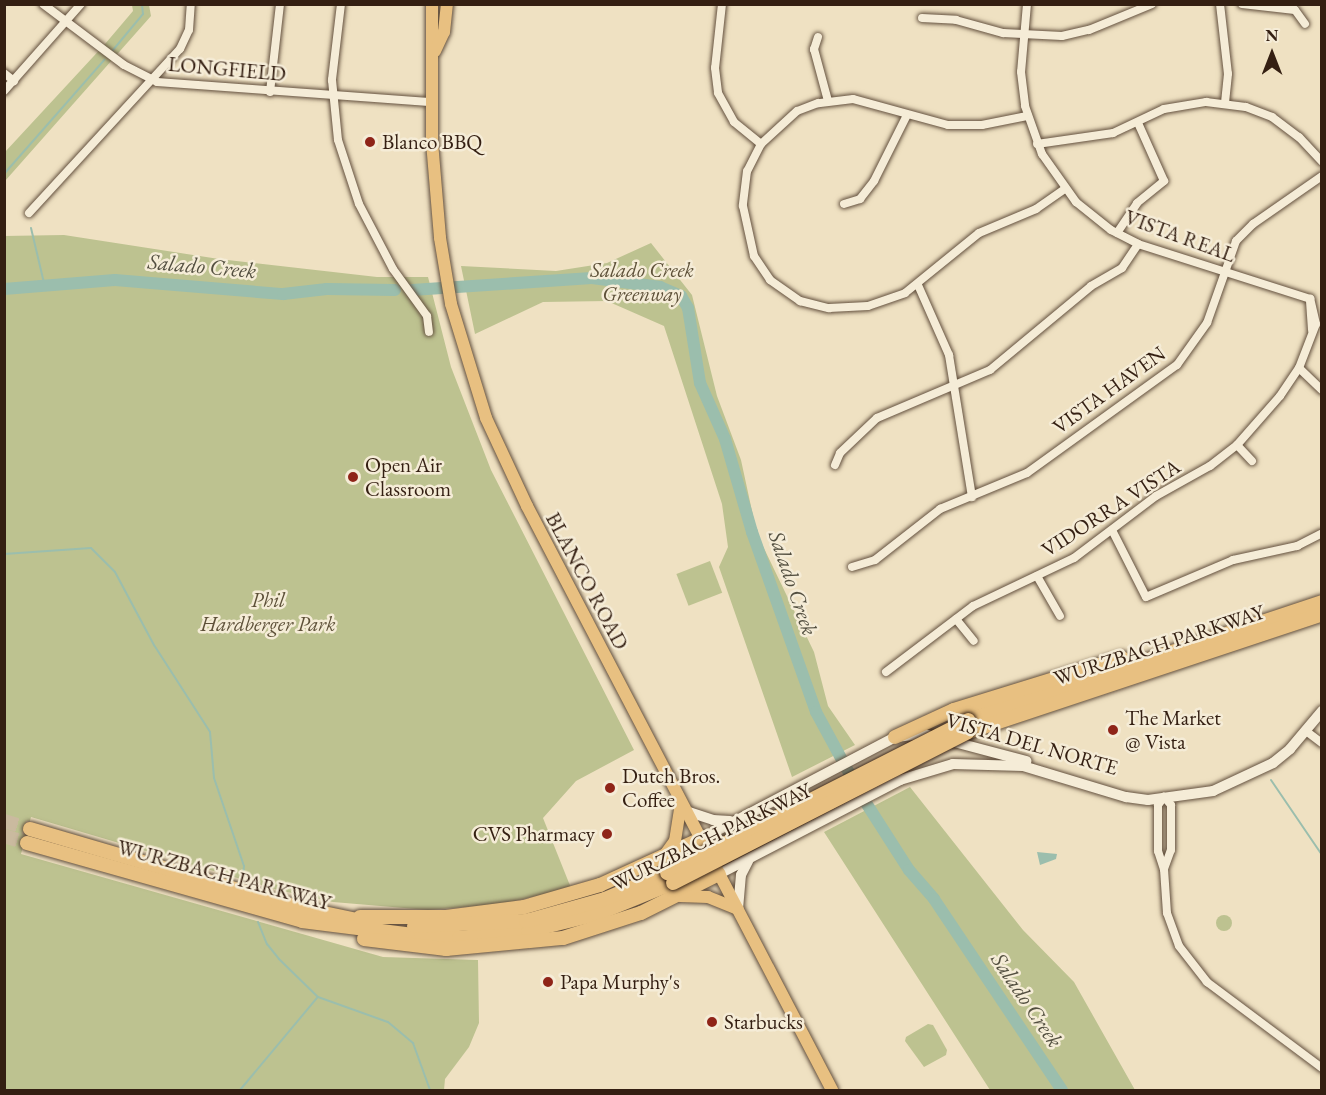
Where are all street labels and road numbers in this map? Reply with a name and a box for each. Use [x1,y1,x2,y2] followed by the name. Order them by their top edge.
[167,51,287,87] street label: LONGFIELD
[1121,204,1239,268] street label: VISTA REAL
[1048,341,1170,439] street label: VISTA HAVEN
[1037,454,1185,562] street label: VIDORRA VISTA
[540,508,634,654] street label: BLANCO ROAD
[1051,599,1267,691] street label: WURZBACH PARKWAY
[943,707,1121,781] street label: VISTA DEL NORTE
[607,777,815,897] street label: WURZBACH PARKWAY
[115,834,333,916] street label: WURZBACH PARKWAY

